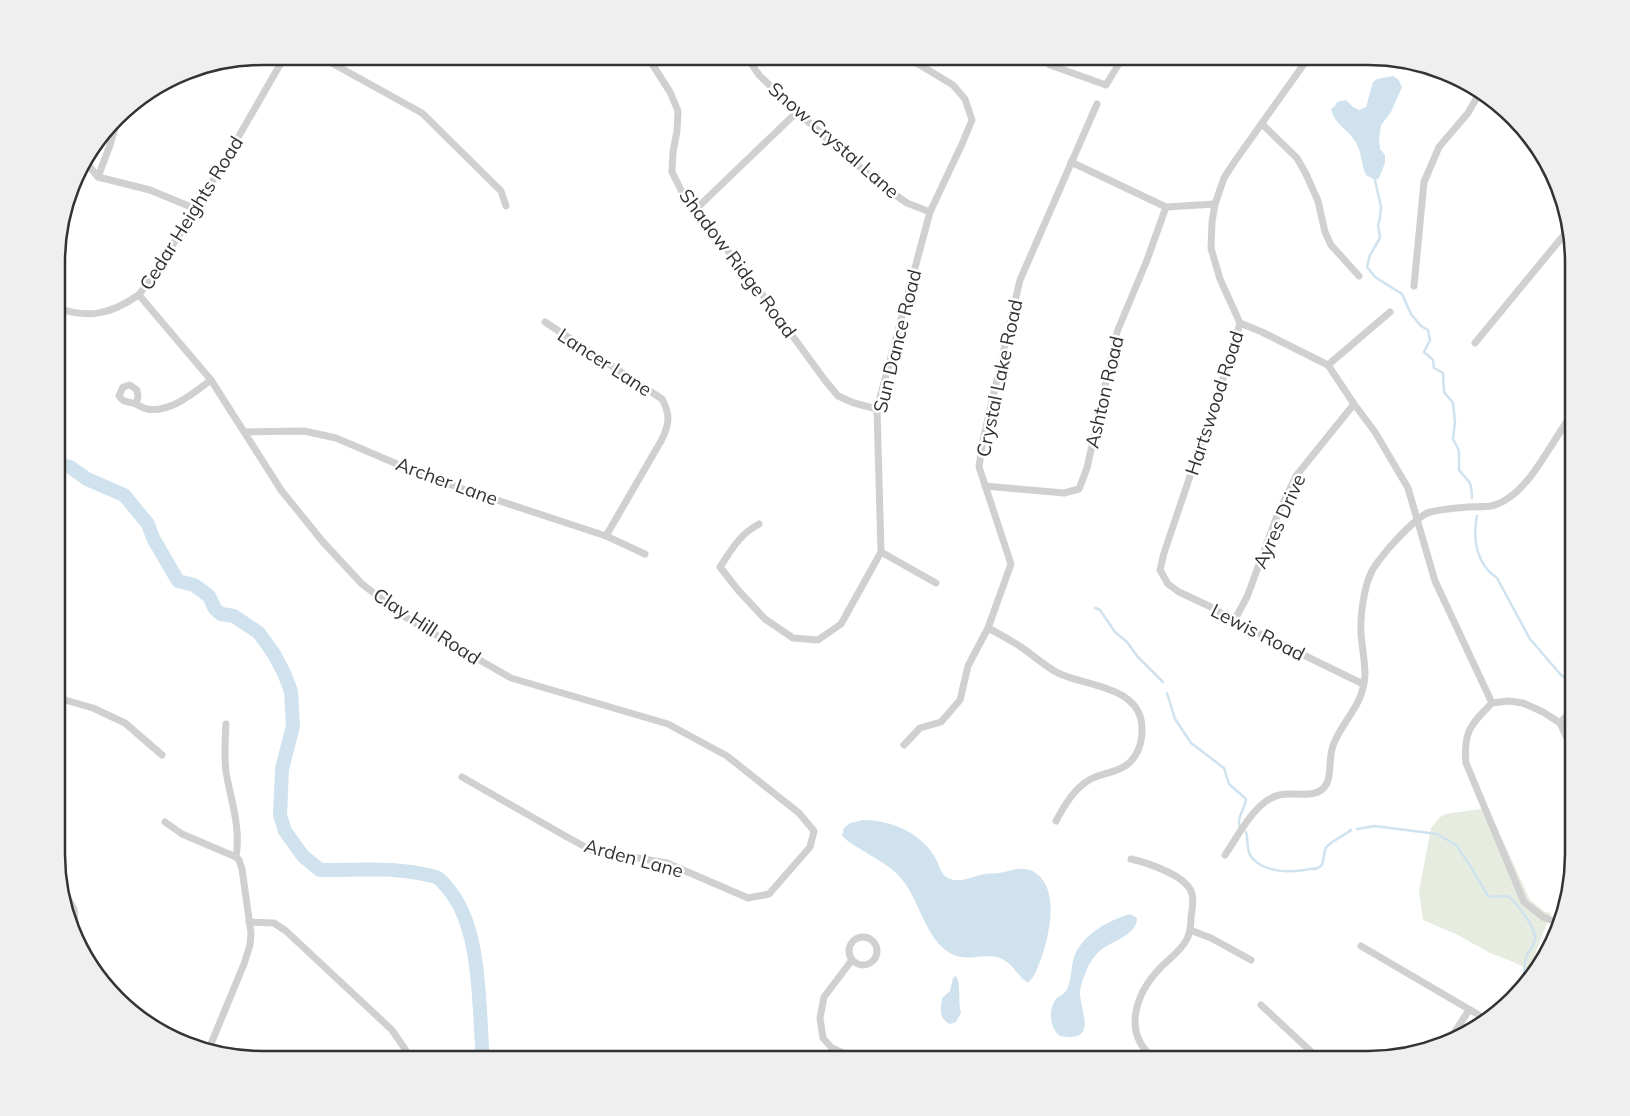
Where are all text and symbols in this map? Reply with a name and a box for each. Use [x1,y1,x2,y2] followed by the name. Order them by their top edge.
[764,77,904,203] street label: Snow Crystal Lane
[134,132,248,294] street label: Cedar Heights Road
[674,184,802,342] street label: Shadow Ridge Road
[868,267,926,415] street label: Sun Dance Road
[971,297,1027,459] street label: Crystal Lake Road
[553,323,657,401] street label: Lancer Lane
[1179,328,1249,478] street label: Hartswood Road
[1079,334,1129,450] street label: Ashton Road
[393,451,501,511] street label: Archer Lane
[1248,470,1310,572] street label: Ayres Drive
[369,582,485,670] street label: Clay Hill Road
[1207,598,1309,666] street label: Lewis Road
[582,833,686,883] street label: Arden Lane

